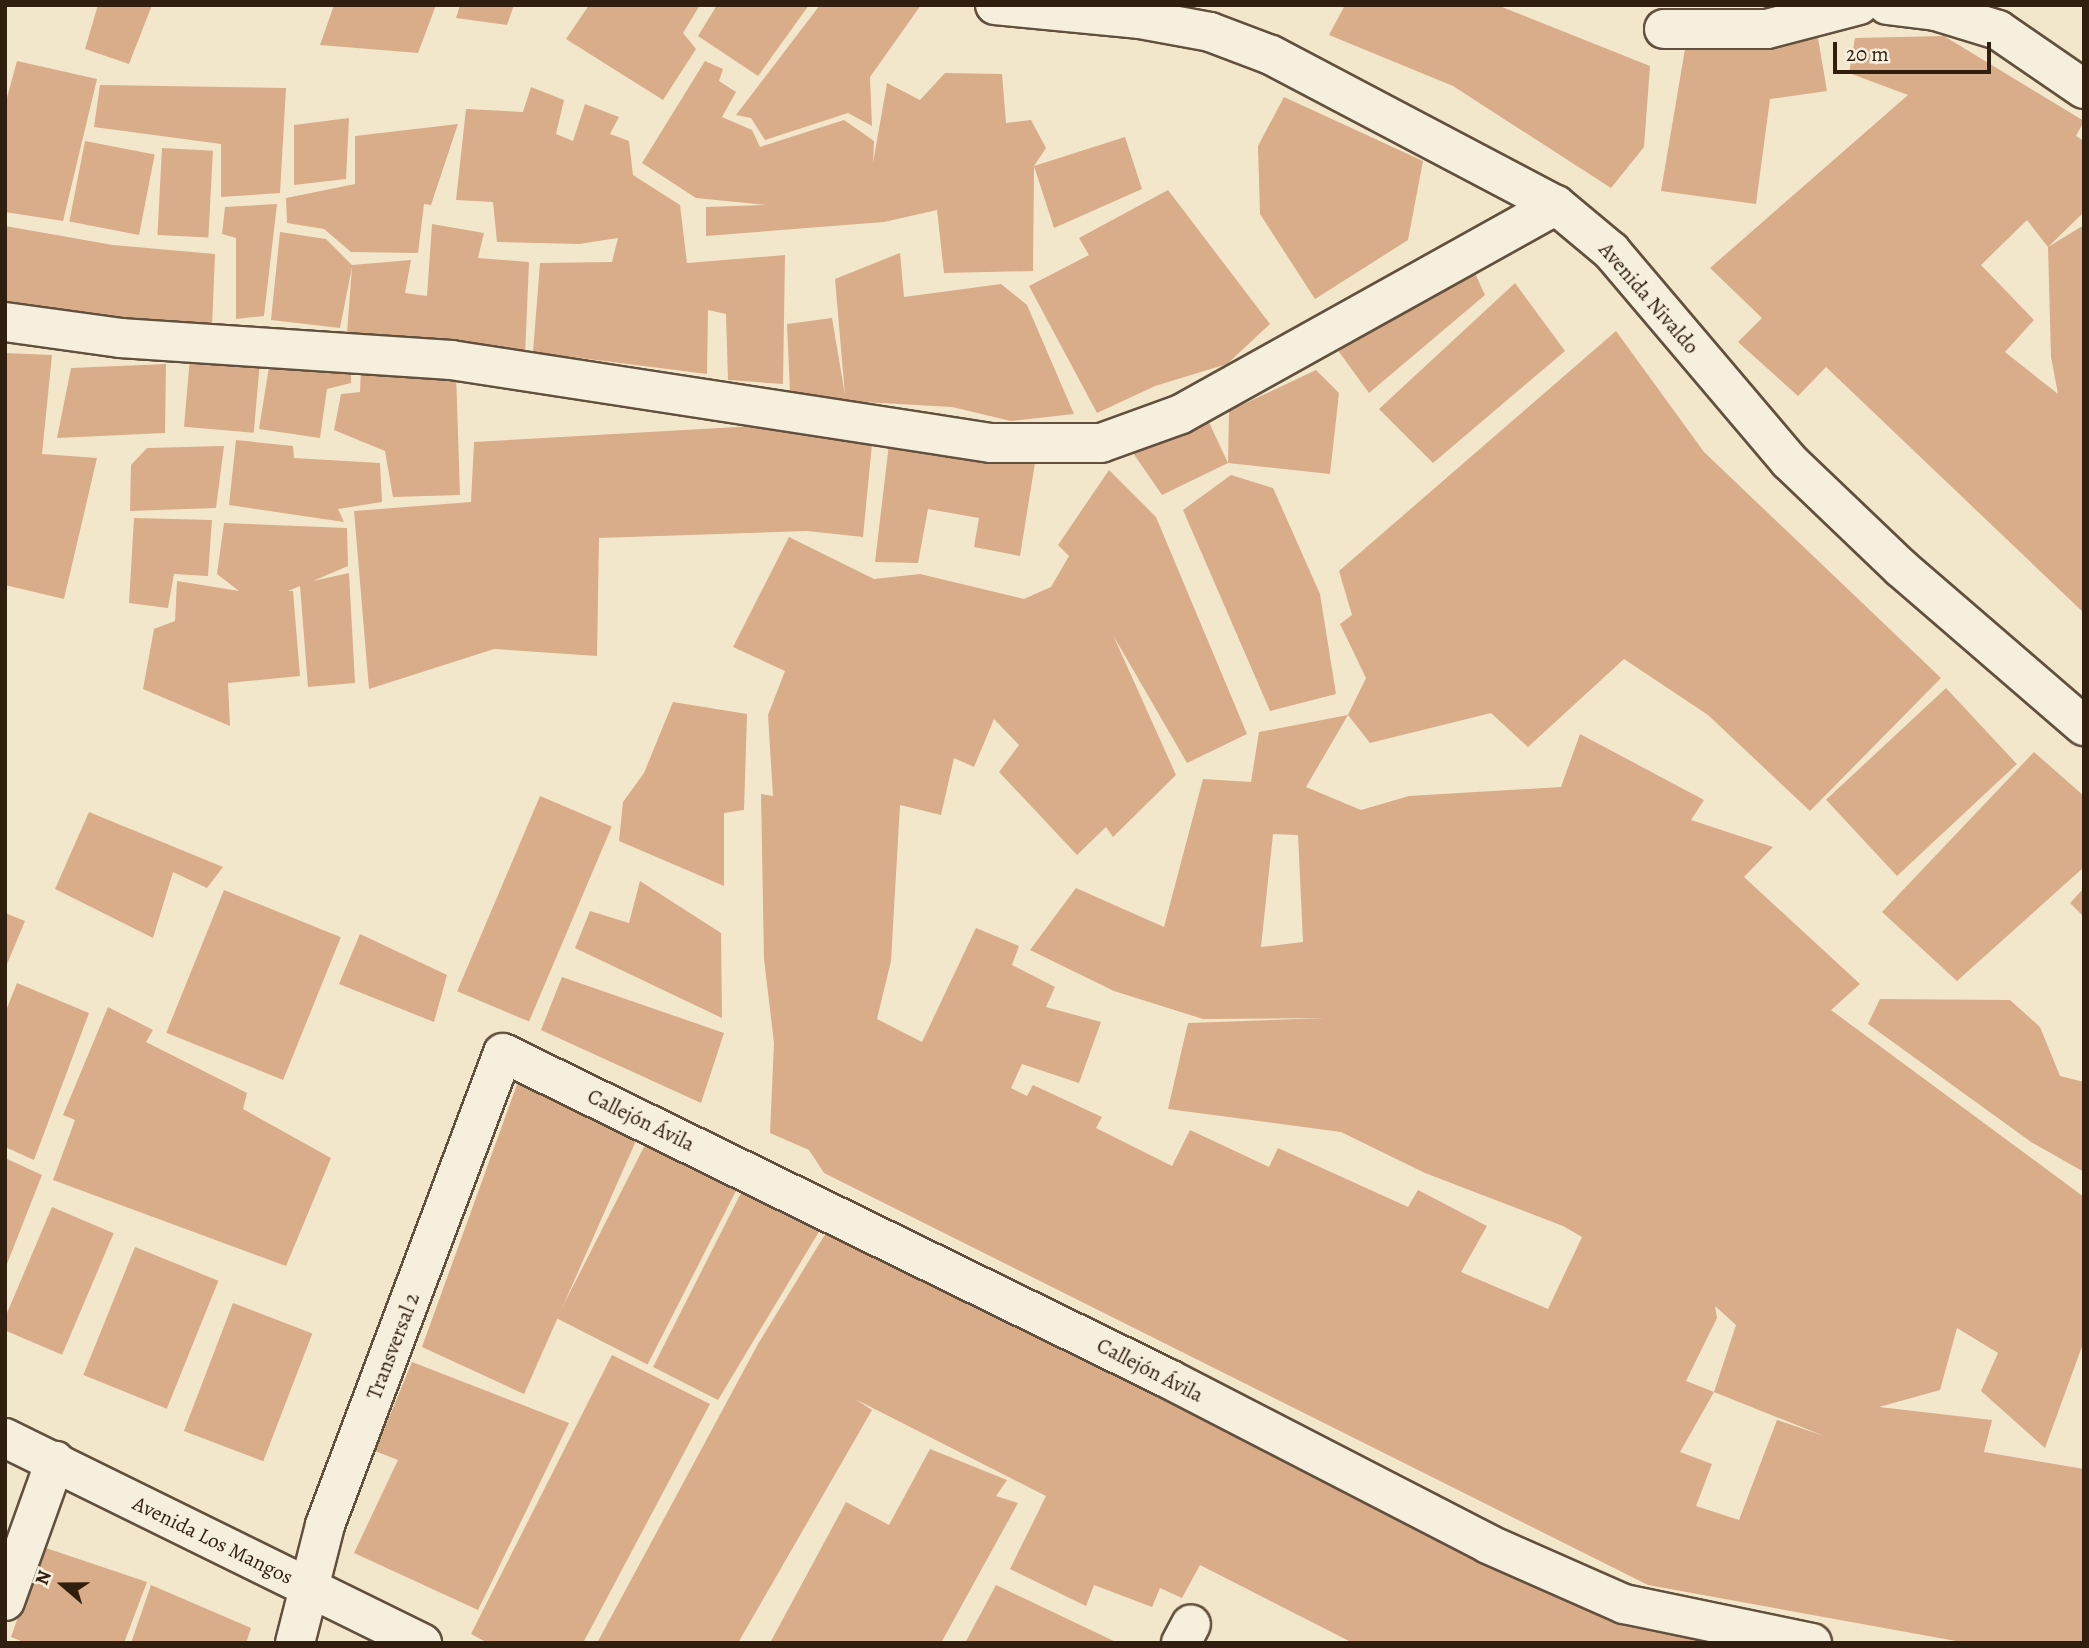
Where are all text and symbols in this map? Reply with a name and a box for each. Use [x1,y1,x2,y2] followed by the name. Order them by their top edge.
[1837,28,1994,72] scale bar
[1846,40,1889,68] text: 20 m
[1594,237,1704,359] street label: Avenida Nivaldo
[583,1083,699,1157] street label: Callejón Ávila
[361,1289,425,1403] street label: Transversal 2
[1093,1332,1207,1408] street label: Callejón Ávila
[129,1490,297,1590] street label: Avenida Los Mangos
[28,1550,98,1620] north arrow
[29,1567,58,1589] text: N

